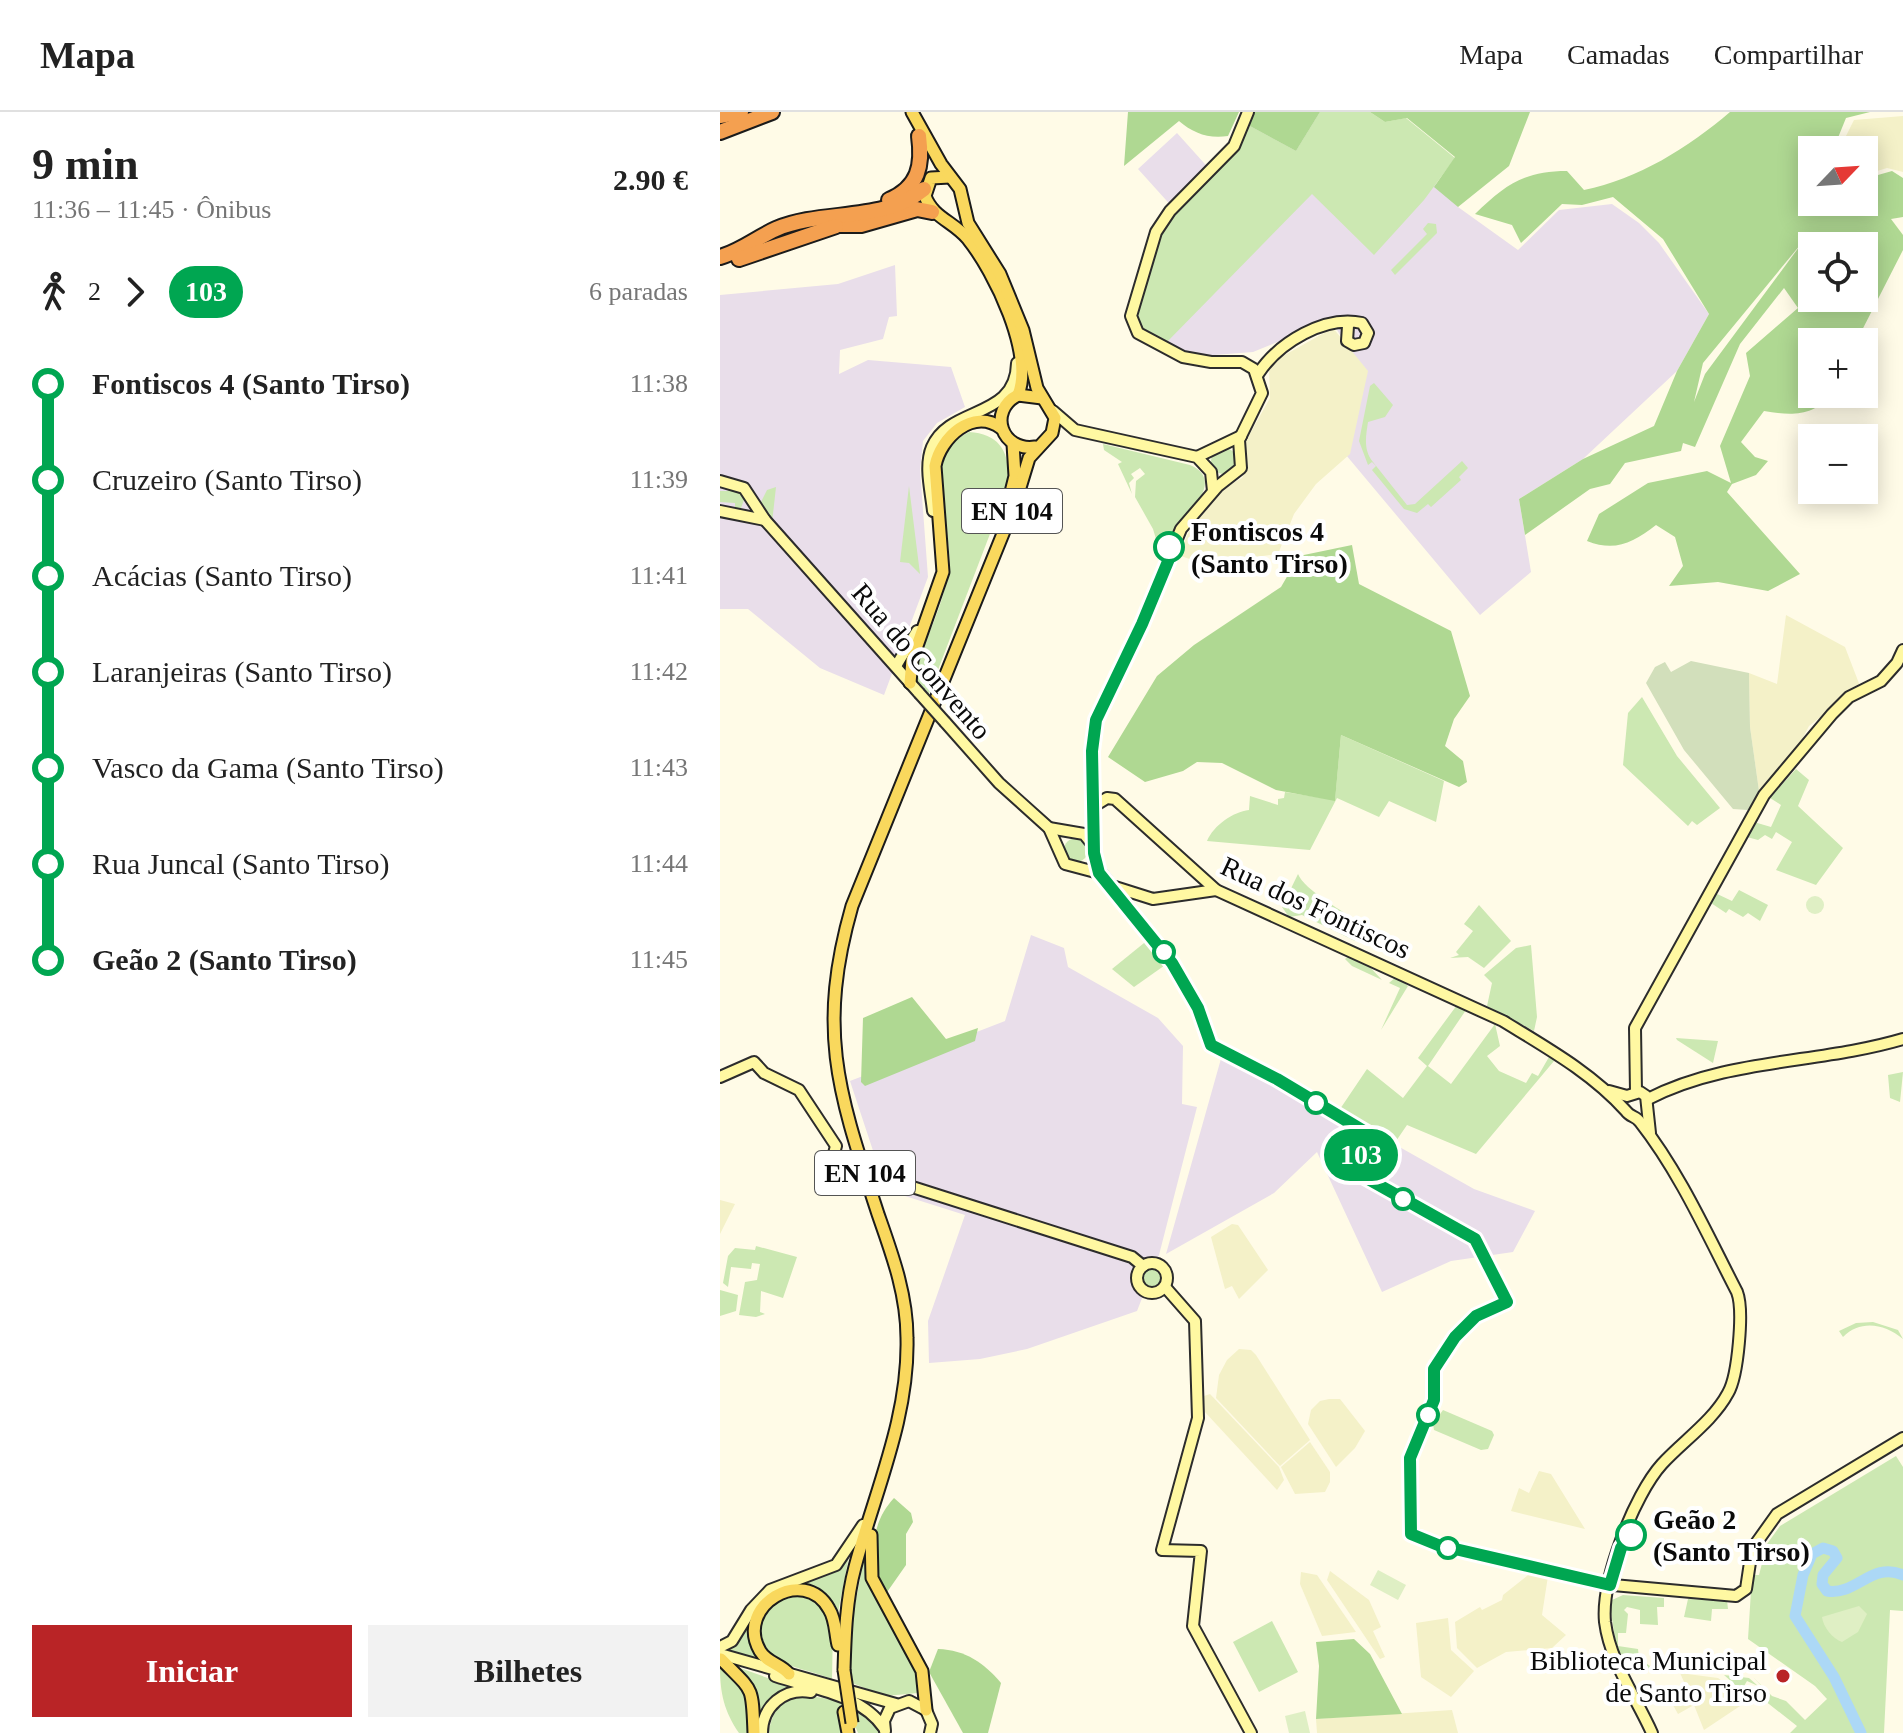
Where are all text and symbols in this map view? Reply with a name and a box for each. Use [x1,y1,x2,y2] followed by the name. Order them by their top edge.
[40,34,135,76] text: Mapa
[1459,39,1523,70] text: Mapa
[1567,39,1670,70] text: Camadas
[1714,39,1863,70] text: Compartilhar
[1798,136,1878,216] north arrow
[1798,136,1878,504] map controls
[32,140,138,189] text: 9 min
[613,163,688,196] text: 2.90 €
[32,195,271,224] text: 11:36 – 11:45 · Ônibus
[1798,232,1878,312] button: locate
[32,270,76,314] icon: walk
[113,270,157,314] icon: forward
[185,276,227,307] text: 103
[88,277,101,306] text: 2
[589,277,688,306] text: 6 paradas
[1798,328,1878,408] button: +
[92,367,410,400] text: Fontiscos 4 (Santo Tirso)
[630,369,688,398] text: 11:38
[1798,424,1878,504] button: −
[92,463,362,496] text: Cruzeiro (Santo Tirso)
[630,465,688,494] text: 11:39
[962,489,1062,533] road number: EN 104
[1191,516,1348,579] place label: Fontiscos 4 (Santo Tirso)
[1154,532,1184,562] marker: Fontiscos 4 (Santo Tirso)
[92,559,352,592] text: Acácias (Santo Tirso)
[630,561,688,590] text: 11:41
[846,577,998,745] street label: Rua do Convento
[92,655,392,688] text: Laranjeiras (Santo Tirso)
[630,657,688,686] text: 11:42
[92,751,444,784] text: Vasco da Gama (Santo Tirso)
[630,753,688,782] text: 11:43
[92,847,390,880] text: Rua Juncal (Santo Tirso)
[630,849,688,878] text: 11:44
[1216,850,1415,965] street label: Rua dos Fontiscos
[1153,941,1175,963] unlabelled marker
[92,943,357,976] text: Geão 2 (Santo Tirso)
[630,945,688,974] text: 11:45
[1305,1092,1327,1114] unlabelled marker
[1315,1129,1407,1181] line badge: 103
[1340,1139,1382,1170] text: 103
[815,1151,915,1195] road number: EN 104
[1392,1188,1414,1210] unlabelled marker
[1417,1404,1439,1426] unlabelled marker
[1653,1504,1810,1567] place label: Geão 2 (Santo Tirso)
[1616,1520,1646,1550] marker: Geão 2 (Santo Tirso)
[1437,1537,1459,1559] unlabelled marker
[32,1625,352,1717] button: Iniciar
[368,1625,688,1717] button: Bilhetes
[1530,1645,1767,1708] place label: Biblioteca Municipal de Santo Tirso
[1774,1667,1792,1685] marker: Biblioteca Municipal de Santo Tirso

